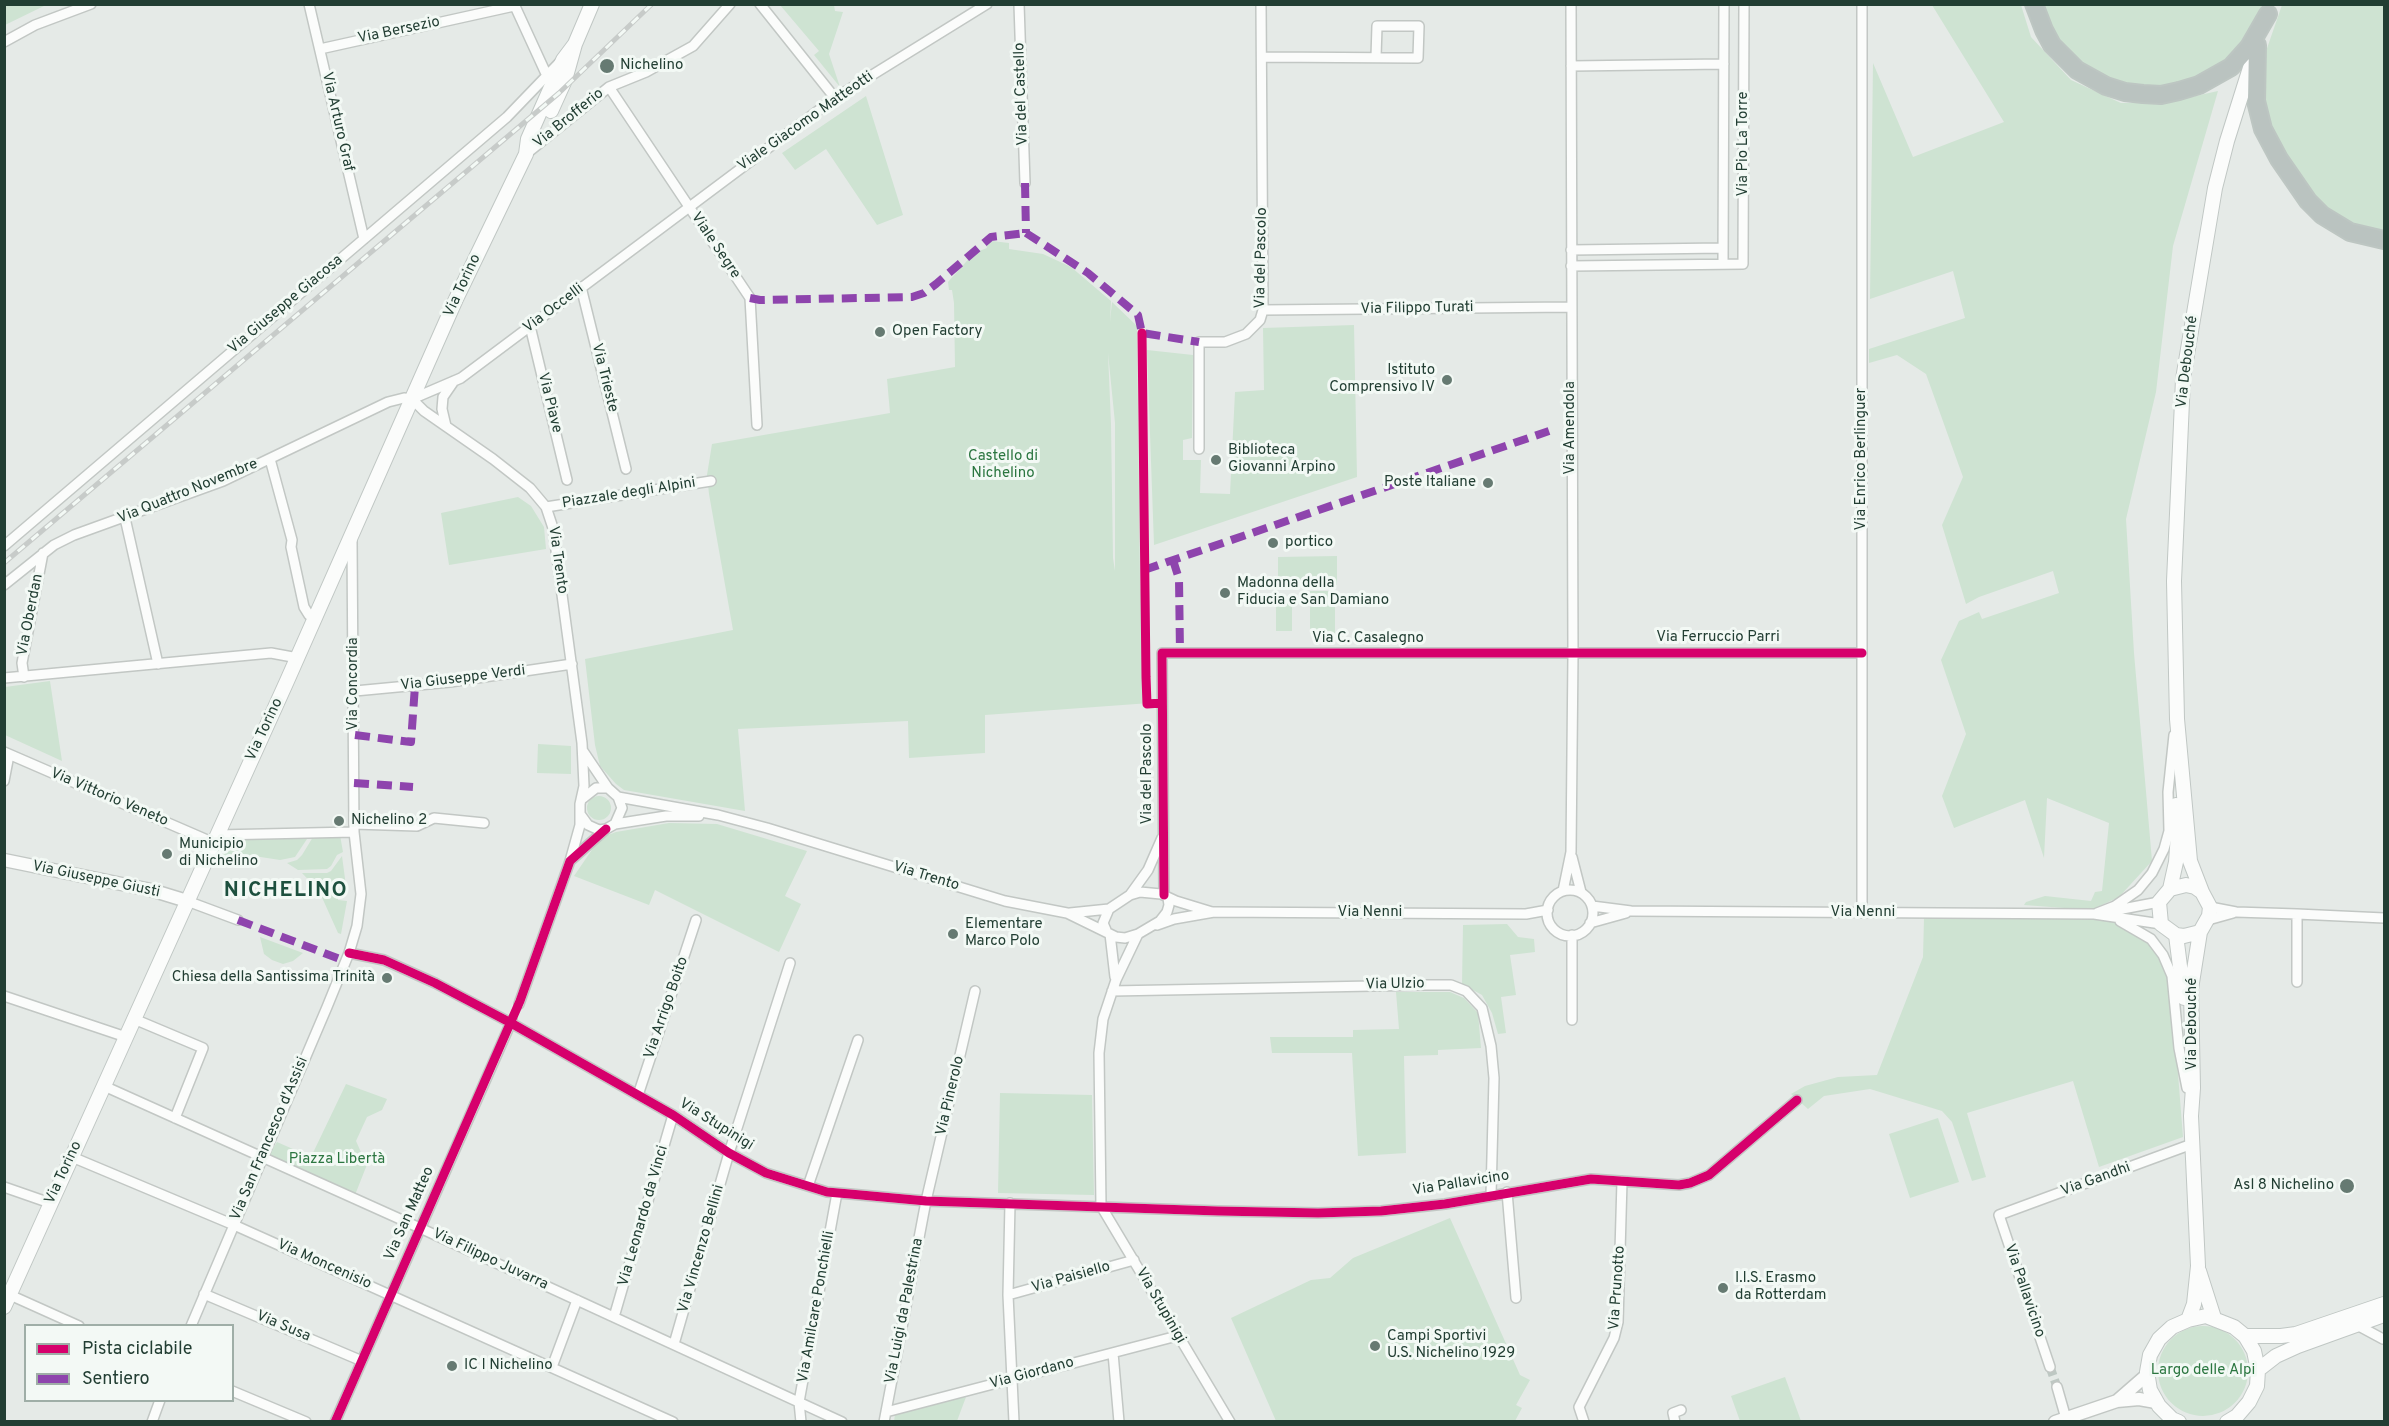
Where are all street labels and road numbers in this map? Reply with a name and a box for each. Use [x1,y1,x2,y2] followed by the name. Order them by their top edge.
[356,14,442,48] street label: Via Bersezio
[1011,42,1033,146] street label: Via del Castello
[735,68,877,176] street label: Viale Giacomo Matteotti
[317,71,357,173] street label: Via Arturo Graf
[530,85,608,153] street label: Via Brofferio
[1735,92,1753,196] street label: Via Pio La Torre
[1252,207,1272,309] street label: Via del Pascolo
[686,209,744,283] street label: Viale Segre
[225,252,347,358] street label: Via Giuseppe Giacosa
[441,252,485,320] street label: Via Torino
[520,281,588,337] street label: Via Occelli
[1360,299,1474,319] street label: Via Filippo Turati
[2173,315,2203,409] street label: Via Debouché
[587,342,621,414] street label: Via Trieste
[533,371,565,435] street label: Via Piave
[1562,381,1580,475] street label: Via Amendola
[1853,388,1871,530] street label: Via Enrico Berlinguer
[115,456,261,528] street label: Via Quattro Novembre
[561,475,697,513] street label: Piazzale degli Alpini
[543,525,571,595] street label: Via Trento
[14,572,48,658] street label: Via Oberdan
[1656,629,1780,647] street label: Via Ferruccio Parri
[1312,630,1424,648] street label: Via C. Casalegno
[345,637,363,731] street label: Via Concordia
[400,662,526,696] street label: Via Giuseppe Verdi
[243,696,287,764] street label: Via Torino
[1139,723,1157,825] street label: Via del Pascolo
[47,765,171,831] street label: Via Vittorio Veneto
[31,858,161,902] street label: Via Giuseppe Giusti
[891,858,961,896] street label: Via Trento
[1338,904,1402,922] street label: Via Nenni
[1831,904,1895,922] street label: Via Nenni
[641,955,693,1061] street label: Via Arrigo Boito
[1365,975,1425,995] street label: Via Ulzio
[2184,978,2202,1070] street label: Via Debouché
[227,1054,313,1224] street label: Via San Francesco d'Assisi
[933,1054,969,1138] street label: Via Pinerolo
[675,1095,757,1155] street label: Via Stupinigi
[42,1139,86,1207] street label: Via Torino
[615,1143,673,1289] street label: Via Leonardo da Vinci
[2059,1159,2133,1201] street label: Via Gandhi
[381,1164,439,1264] street label: Via San Matteo
[1411,1167,1511,1201] street label: Via Pallavicino
[675,1183,729,1315] street label: Via Vincenzo Bellini
[429,1225,551,1295] street label: Via Filippo Juvarra
[795,1230,839,1384] street label: Via Amilcare Ponchielli
[274,1236,374,1294] street label: Via Moncenisio
[882,1237,928,1385] street label: Via Luigi da Palestrina
[2000,1242,2048,1340] street label: Via Pallavicino
[1606,1245,1630,1331] street label: Via Prunotto
[1030,1258,1112,1298] street label: Via Paisiello
[1131,1265,1189,1347] street label: Via Stupinigi
[253,1308,313,1346] street label: Via Susa
[988,1354,1076,1394] street label: Via Giordano

